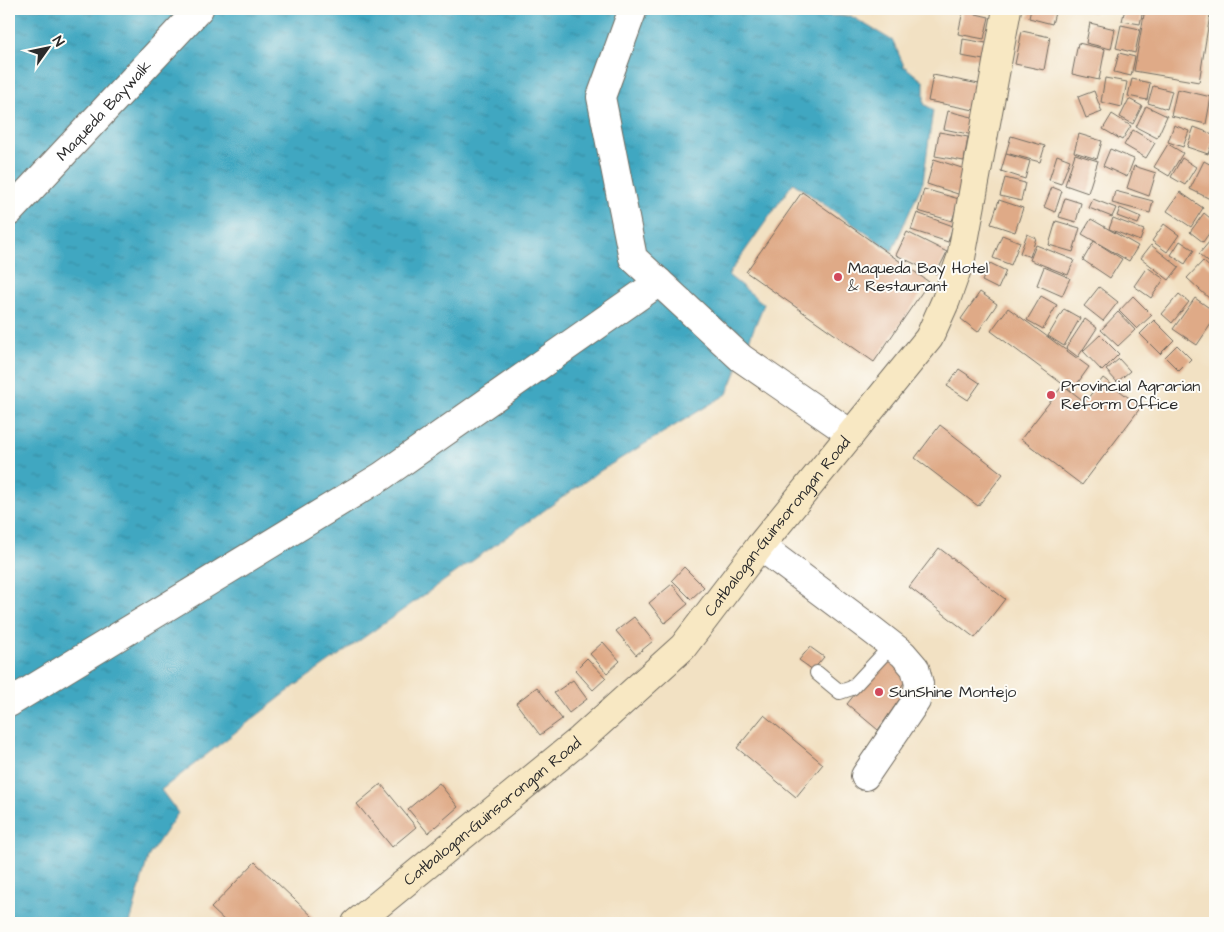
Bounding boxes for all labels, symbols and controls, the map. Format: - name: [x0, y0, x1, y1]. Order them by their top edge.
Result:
- north arrow: [22, 22, 72, 72]
- text: N: [47, 32, 69, 51]
- street label: Maqueda Baywalk: [51, 55, 157, 166]
- place label: Maqueda Bay Hotel & Restaurant: [848, 257, 988, 297]
- marker: Maqueda Bay Hotel & Restaurant: [832, 271, 844, 283]
- place label: Provincial Agrarian Reform Office: [1061, 375, 1200, 415]
- marker: Provincial Agrarian Reform Office: [1045, 389, 1057, 401]
- street label: Catbalogan-Guinsorongan Road: [699, 432, 856, 621]
- place label: SunShine Montejo: [889, 681, 1016, 703]
- marker: SunShine Montejo: [873, 686, 885, 698]
- street label: Catbalogan-Guinsorongan Road: [399, 732, 586, 891]

